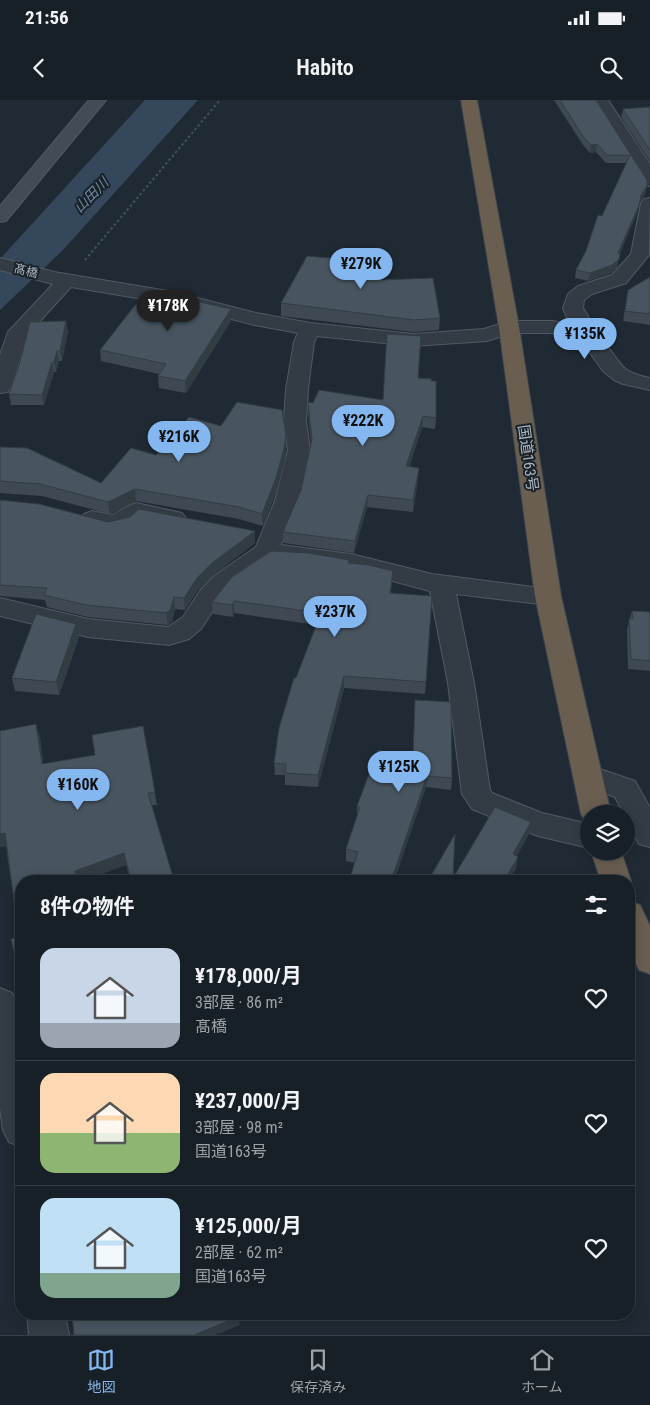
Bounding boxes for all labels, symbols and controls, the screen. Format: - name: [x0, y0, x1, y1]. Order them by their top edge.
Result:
- text: 21:56: [25, 6, 69, 29]
- icon: back: [25, 54, 53, 82]
- icon: search: [597, 54, 625, 82]
- text: Habito: [296, 55, 354, 80]
- water label: 山田川: [70, 173, 113, 216]
- pin: ¥279K: [326, 248, 396, 290]
- text: ¥279K: [341, 254, 381, 273]
- street label: 髙橋: [13, 261, 39, 281]
- pin: ¥178K: [133, 290, 203, 332]
- text: ¥178K: [148, 296, 188, 315]
- pin: ¥135K: [550, 318, 620, 360]
- text: ¥135K: [565, 324, 605, 343]
- pin: ¥222K: [328, 404, 398, 447]
- text: ¥222K: [343, 411, 383, 430]
- pin: ¥216K: [144, 420, 214, 463]
- street label: 国道163号: [514, 423, 542, 493]
- text: ¥216K: [159, 427, 199, 446]
- pin: ¥237K: [300, 596, 370, 638]
- text: ¥237K: [315, 602, 355, 621]
- pin: ¥125K: [364, 750, 434, 793]
- text: ¥125K: [379, 757, 419, 776]
- pin: ¥160K: [43, 768, 113, 811]
- text: ¥160K: [58, 775, 98, 794]
- map controls: [580, 805, 635, 860]
- button: layers: [580, 805, 635, 860]
- icon: filters: [582, 891, 610, 919]
- text: 8件の物件: [40, 895, 135, 919]
- text: ¥178,000/月: [195, 964, 302, 988]
- icon: home: [80, 968, 140, 1028]
- icon: heart: [582, 984, 610, 1012]
- text: 3部屋 · 86 m²: [195, 993, 283, 1012]
- text: 髙橋: [195, 1017, 227, 1036]
- text: ¥237,000/月: [195, 1089, 302, 1113]
- icon: home: [80, 1093, 140, 1153]
- icon: heart: [582, 1109, 610, 1137]
- text: 3部屋 · 98 m²: [195, 1118, 283, 1137]
- text: 国道163号: [195, 1142, 267, 1161]
- text: ¥125,000/月: [195, 1214, 302, 1238]
- icon: home: [80, 1218, 140, 1278]
- icon: heart: [582, 1234, 610, 1262]
- text: 2部屋 · 62 m²: [195, 1243, 283, 1262]
- text: 国道163号: [195, 1267, 267, 1286]
- tab: 地図: [87, 1346, 115, 1396]
- tab: 保存済み: [290, 1346, 346, 1396]
- tab: ホーム: [521, 1346, 563, 1396]

